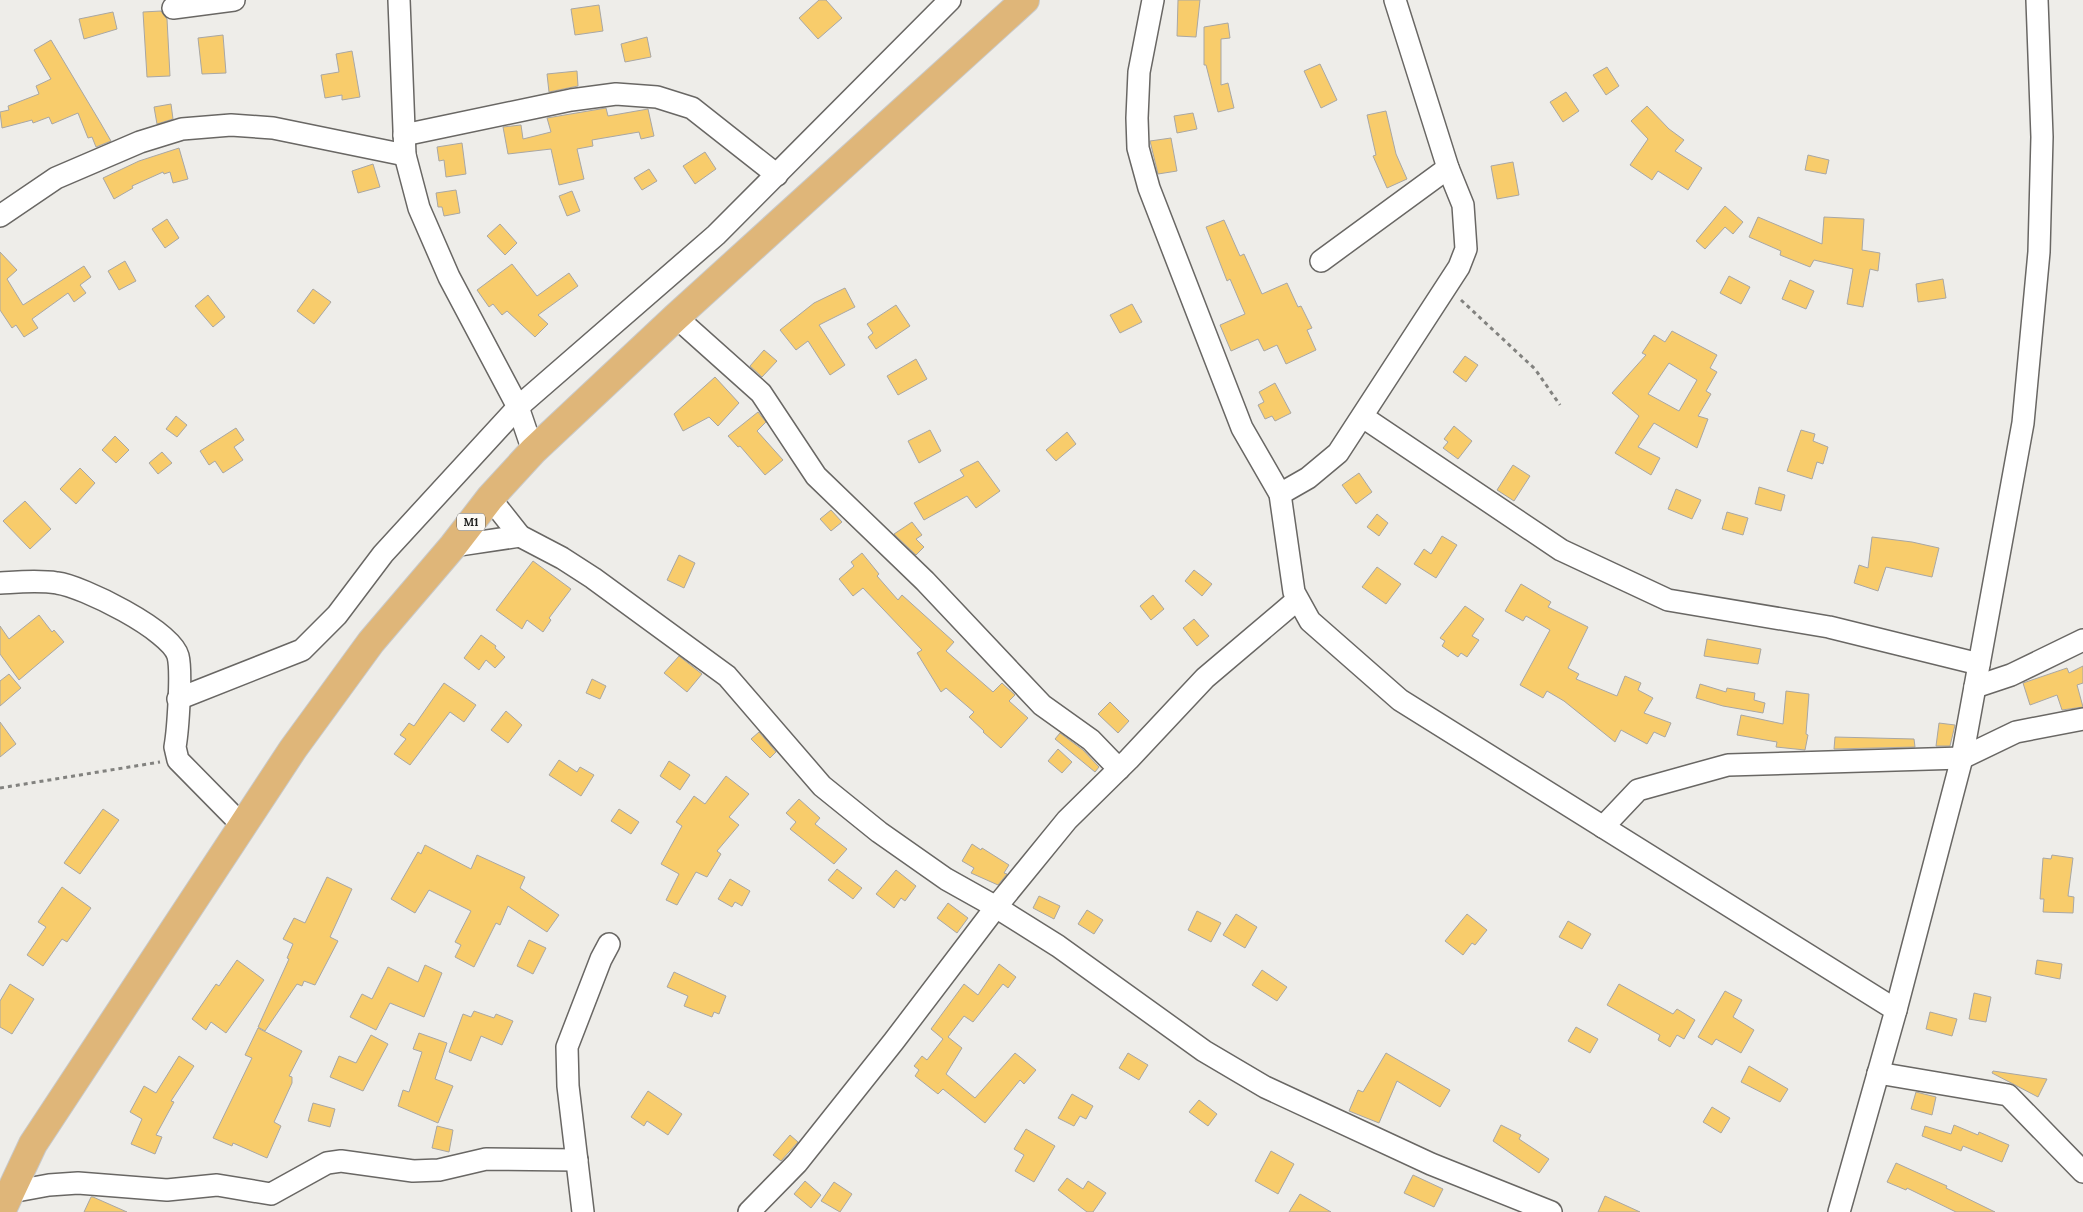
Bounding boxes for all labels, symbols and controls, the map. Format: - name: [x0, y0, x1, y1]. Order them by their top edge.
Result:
- road number: M1: [457, 514, 485, 530]

